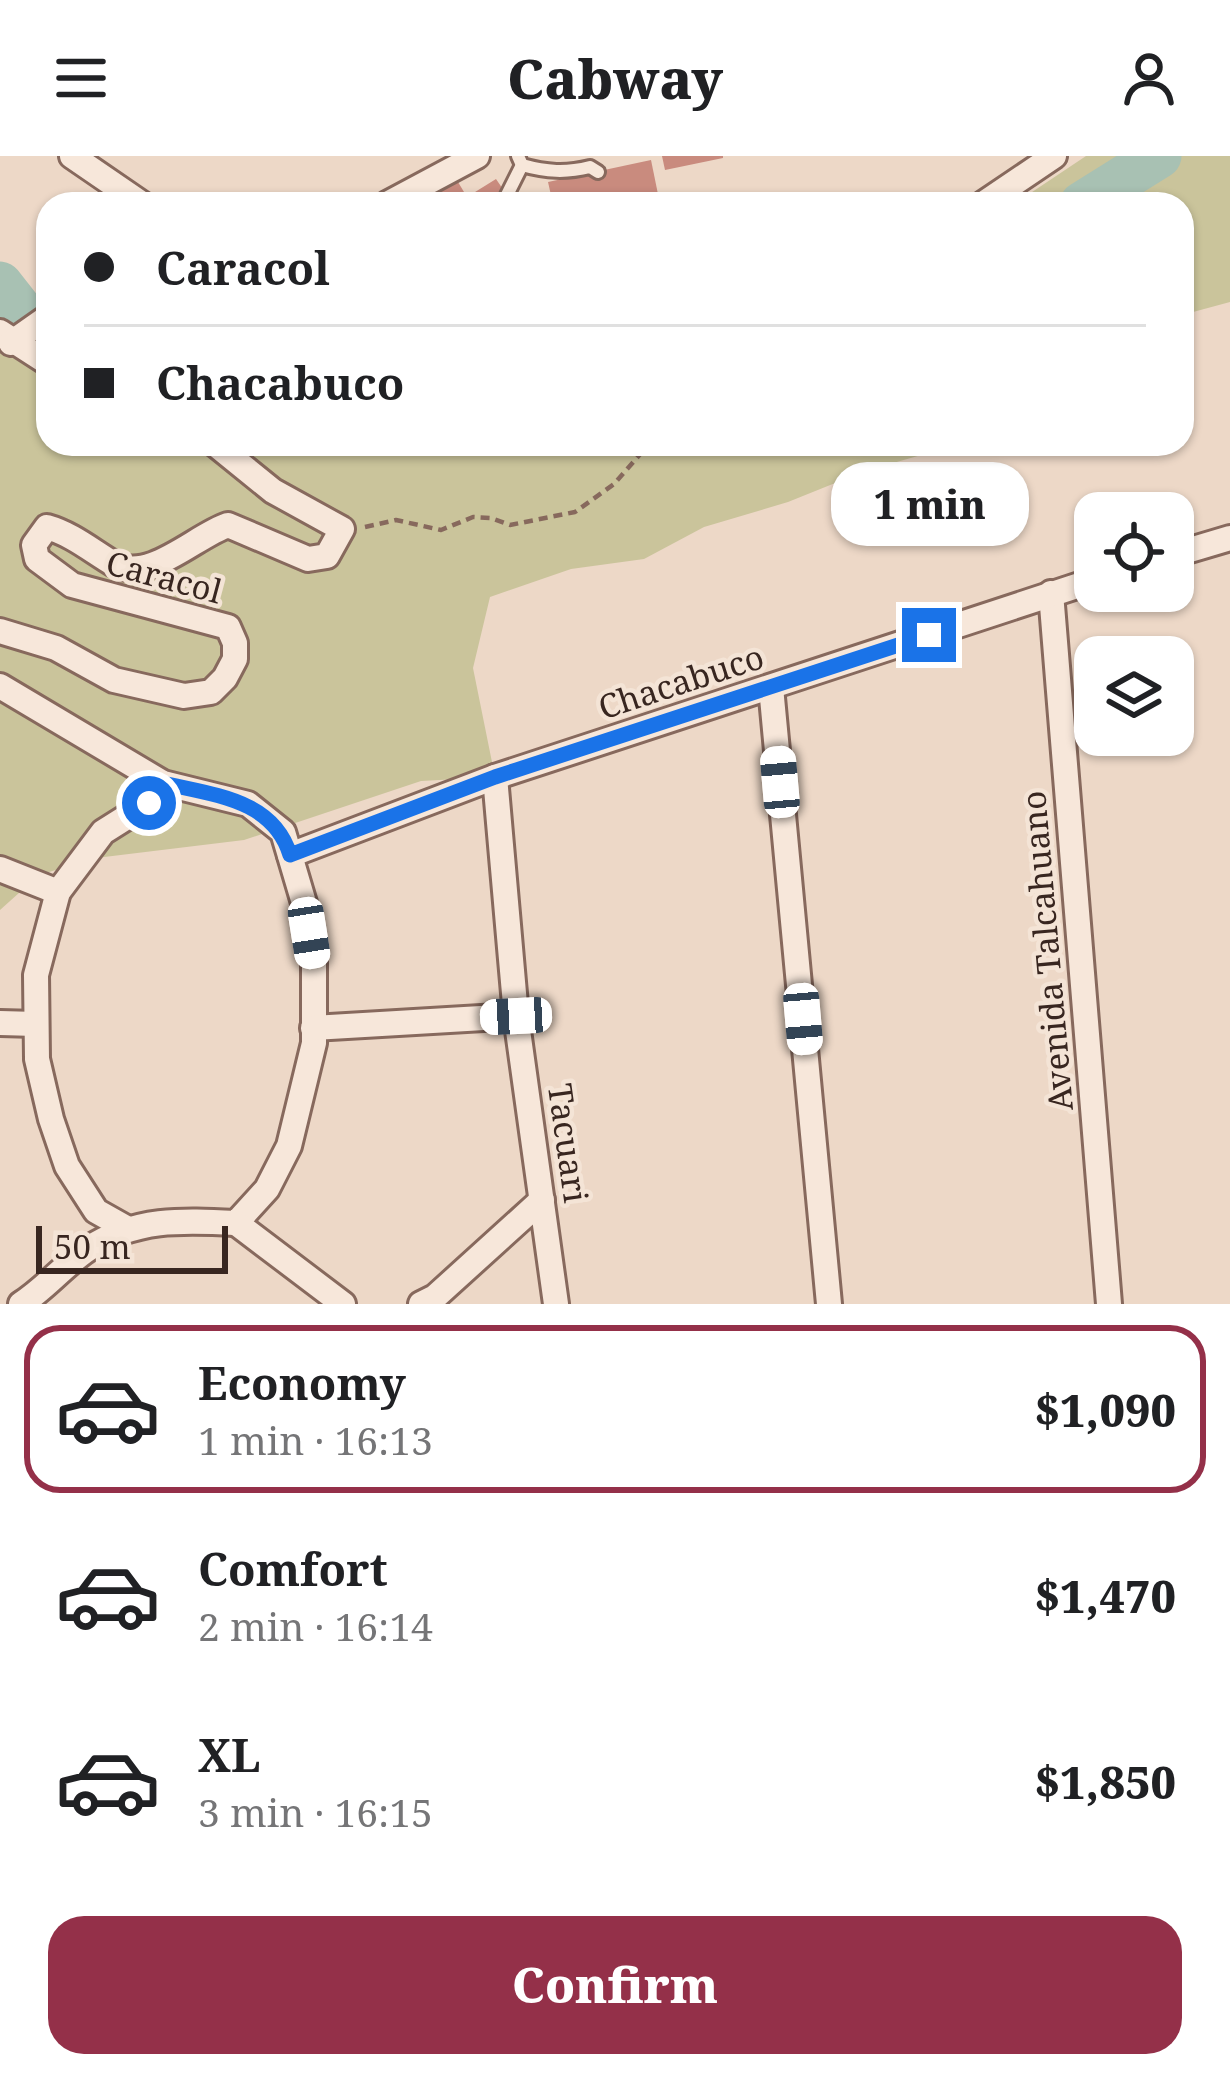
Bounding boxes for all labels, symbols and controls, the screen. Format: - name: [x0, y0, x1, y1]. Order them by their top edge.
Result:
- text: Cabway: [507, 41, 723, 115]
- icon: menu: [48, 45, 114, 111]
- icon: person: [1116, 45, 1182, 111]
- text: Caracol: [156, 237, 330, 298]
- text: Chacabuco: [156, 352, 404, 413]
- callout: 1 min: [830, 461, 1028, 545]
- text: 1 min: [874, 477, 986, 530]
- map controls: [1074, 492, 1194, 756]
- button: locate: [1074, 492, 1194, 612]
- street label: Caracol: [101, 540, 227, 613]
- route end: [902, 608, 956, 662]
- street label: Chacabuco: [593, 634, 769, 729]
- button: layers: [1074, 636, 1194, 756]
- car: [759, 745, 801, 819]
- route start: [122, 776, 176, 830]
- street label: Avenida Talcahuano: [1010, 789, 1083, 1113]
- car: [286, 895, 332, 971]
- car: [782, 982, 824, 1056]
- car: [479, 996, 553, 1036]
- street label: Tacuari: [538, 1081, 599, 1206]
- scale bar: [36, 1220, 228, 1273]
- text: 50 m: [54, 1224, 131, 1269]
- text: Economy: [198, 1352, 406, 1413]
- icon: car: [54, 1355, 162, 1463]
- text: $1,090: [1034, 1379, 1176, 1440]
- text: 1 min · 16:13: [198, 1413, 433, 1466]
- text: Comfort: [198, 1538, 388, 1599]
- icon: car: [54, 1541, 162, 1649]
- text: $1,470: [1034, 1565, 1176, 1626]
- text: 2 min · 16:14: [198, 1599, 433, 1652]
- text: XL: [198, 1724, 260, 1785]
- icon: car: [54, 1727, 162, 1835]
- text: $1,850: [1034, 1751, 1176, 1812]
- text: 3 min · 16:15: [198, 1785, 433, 1838]
- button: Confirm: [48, 1916, 1182, 2054]

